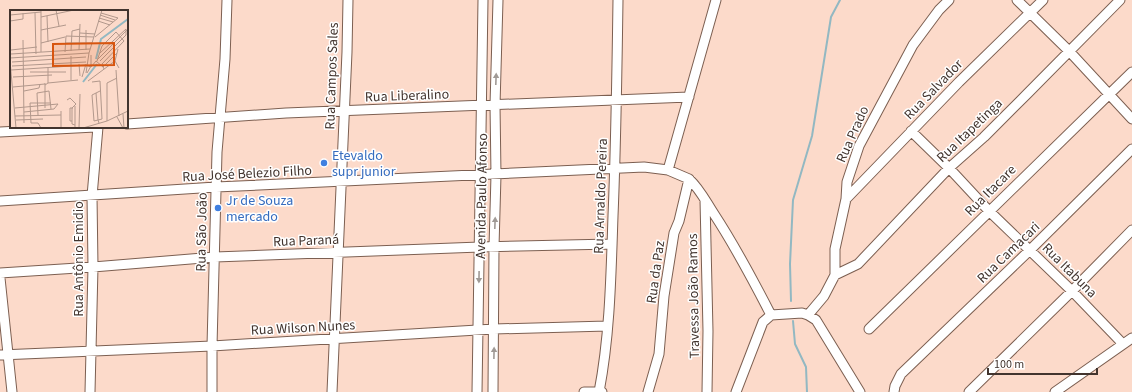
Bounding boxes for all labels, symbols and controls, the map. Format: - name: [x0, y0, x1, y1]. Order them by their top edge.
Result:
- inset map: [10, 10, 128, 128]
- street label: Rua Campos Sales: [320, 22, 344, 130]
- street label: Rua Salvador: [900, 55, 968, 124]
- one-way arrow: [493, 72, 499, 85]
- street label: Rua Liberalino: [365, 85, 449, 107]
- street label: Rua Itapetinga: [932, 94, 1007, 167]
- street label: Rua Prado: [832, 103, 874, 166]
- street label: Avenida Paulo Afonso: [471, 133, 493, 259]
- street label: Rua Arnaldo Pereira: [589, 138, 613, 254]
- place label: Etevaldo supr junior: [332, 146, 396, 182]
- marker: Etevaldo supr junior: [319, 158, 329, 168]
- street label: Rua Itacare: [960, 160, 1021, 221]
- street label: Rua José Belezio Filho: [182, 161, 312, 187]
- place label: Jr de Souza mercado: [226, 191, 293, 227]
- street label: Rua São João: [191, 192, 213, 272]
- street label: Rua Antônio Emidio: [69, 201, 89, 317]
- marker: Jr de Souza mercado: [213, 203, 223, 213]
- one-way arrow: [491, 217, 498, 229]
- street label: Rua Camacari: [973, 217, 1045, 288]
- street label: Rua Paraná: [273, 230, 339, 252]
- street label: Travessa João Ramos: [683, 233, 705, 359]
- street label: Rua da Paz: [642, 239, 670, 305]
- street label: Rua Itabuna: [1037, 239, 1101, 303]
- one-way arrow: [476, 271, 482, 284]
- street label: Rua Wilson Nunes: [250, 315, 356, 341]
- one-way arrow: [491, 346, 497, 359]
- scale bar: [988, 350, 1097, 376]
- text: 100 m: [994, 356, 1024, 373]

